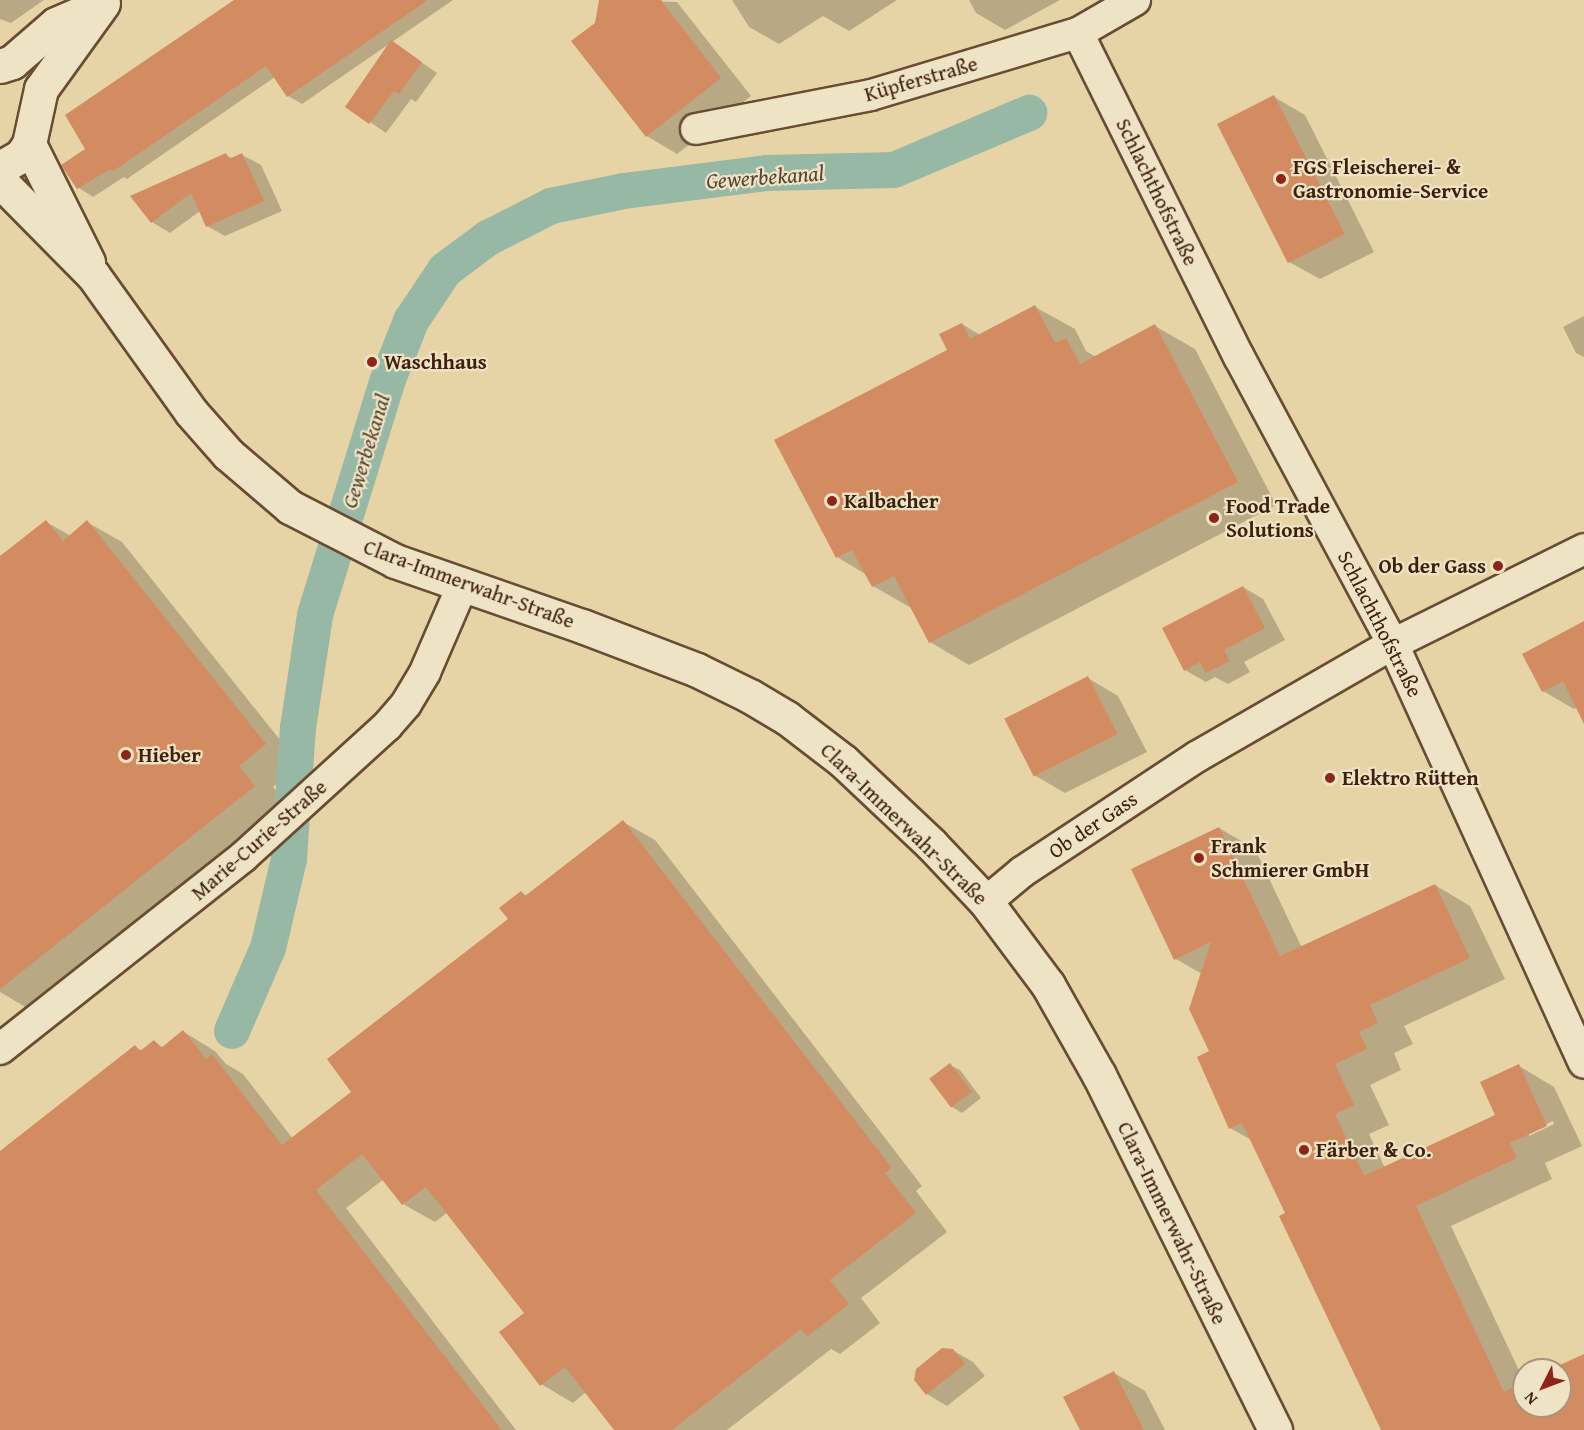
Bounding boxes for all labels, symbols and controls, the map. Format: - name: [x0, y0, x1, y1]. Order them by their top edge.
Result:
- street label: Küpferstraße: [861, 51, 981, 107]
- street label: Schlachthofstraße: [1110, 114, 1204, 270]
- place label: FGS Fleischerei- & Gastronomie-Service: [1293, 154, 1488, 204]
- water label: Gewerbekanal: [705, 160, 825, 194]
- marker: FGS Fleischerei- & Gastronomie-Service: [1274, 172, 1288, 186]
- place label: Waschhaus: [384, 349, 487, 375]
- marker: Waschhaus: [365, 355, 379, 369]
- water label: Gewerbekanal: [336, 391, 396, 511]
- place label: Kalbacher: [844, 488, 939, 514]
- place label: Food Trade Solutions: [1226, 493, 1330, 543]
- marker: Kalbacher: [825, 494, 839, 508]
- marker: Food Trade Solutions: [1207, 511, 1221, 525]
- street label: Clara-Immerwahr-Straße: [360, 534, 578, 634]
- street label: Schlachthofstraße: [1332, 547, 1428, 701]
- place label: Ob der Gass: [1378, 553, 1486, 579]
- marker: Ob der Gass: [1491, 559, 1505, 573]
- street label: Clara-Immerwahr-Straße: [815, 738, 993, 910]
- place label: Hieber: [138, 742, 201, 768]
- marker: Hieber: [119, 748, 133, 762]
- place label: Elektro Rütten: [1342, 765, 1479, 791]
- marker: Elektro Rütten: [1323, 771, 1337, 785]
- street label: Marie-Curie-Straße: [186, 774, 332, 906]
- street label: Ob der Gass: [1044, 786, 1142, 864]
- place label: Frank Schmierer GmbH: [1211, 833, 1369, 883]
- marker: Frank Schmierer GmbH: [1192, 851, 1206, 865]
- street label: Clara-Immerwahr-Straße: [1112, 1117, 1232, 1329]
- place label: Färber & Co.: [1316, 1137, 1432, 1163]
- marker: Färber & Co.: [1297, 1143, 1311, 1157]
- north arrow: [1512, 1358, 1572, 1418]
- text: N: [1518, 1387, 1543, 1411]

